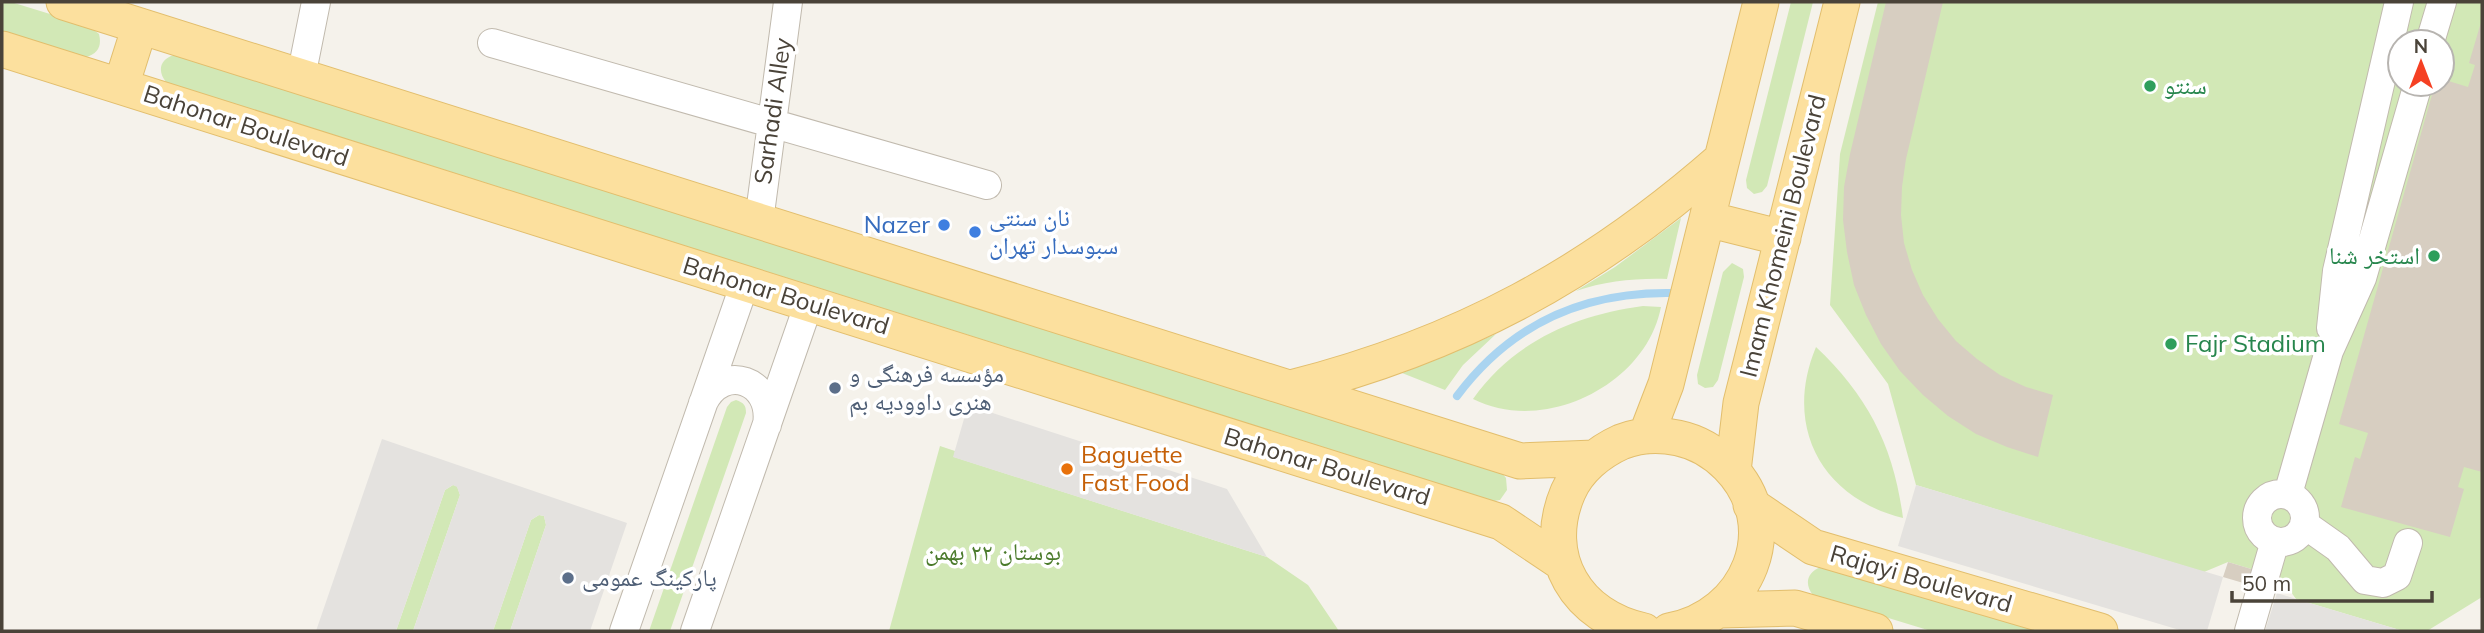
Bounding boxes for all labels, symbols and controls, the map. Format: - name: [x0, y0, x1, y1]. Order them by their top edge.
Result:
- north arrow: [2386, 28, 2456, 98]
- text: N: [2414, 34, 2428, 58]
- street label: Sarhadi Alley: [747, 35, 797, 186]
- place label: سنتو: [2164, 70, 2207, 100]
- street label: Bahonar Boulevard: [140, 78, 353, 172]
- marker: سنتو: [2142, 78, 2158, 94]
- street label: Imam Khomeini Boulevard: [1732, 91, 1832, 380]
- place label: نان سنتی سبوسدار تهران: [989, 202, 1118, 260]
- place label: Nazer: [864, 209, 930, 239]
- marker: Nazer: [936, 217, 952, 233]
- marker: نان سنتی سبوسدار تهران: [967, 224, 983, 240]
- place label: استخر شنا: [2329, 240, 2420, 270]
- marker: استخر شنا: [2426, 248, 2442, 264]
- street label: Bahonar Boulevard: [679, 249, 893, 341]
- place label: Fajr Stadium: [2185, 328, 2326, 358]
- marker: Fajr Stadium: [2163, 336, 2179, 352]
- place label: مؤسسه فرهنگی و هنری داوودیه بم: [849, 358, 1004, 418]
- marker: مؤسسه فرهنگی و هنری داوودیه بم: [827, 380, 843, 396]
- street label: Bahonar Boulevard: [1220, 420, 1434, 512]
- place label: Baguette Fast Food: [1081, 439, 1190, 497]
- marker: Baguette Fast Food: [1059, 461, 1075, 477]
- park label: بوستان ۲۲ بهمن: [925, 536, 1061, 566]
- street label: Rajayi Boulevard: [1827, 538, 2016, 618]
- scale bar: [2232, 560, 2432, 604]
- place label: پارکینگ عمومی: [582, 562, 717, 592]
- marker: پارکینگ عمومی: [560, 570, 576, 586]
- text: 50 m: [2242, 570, 2291, 596]

